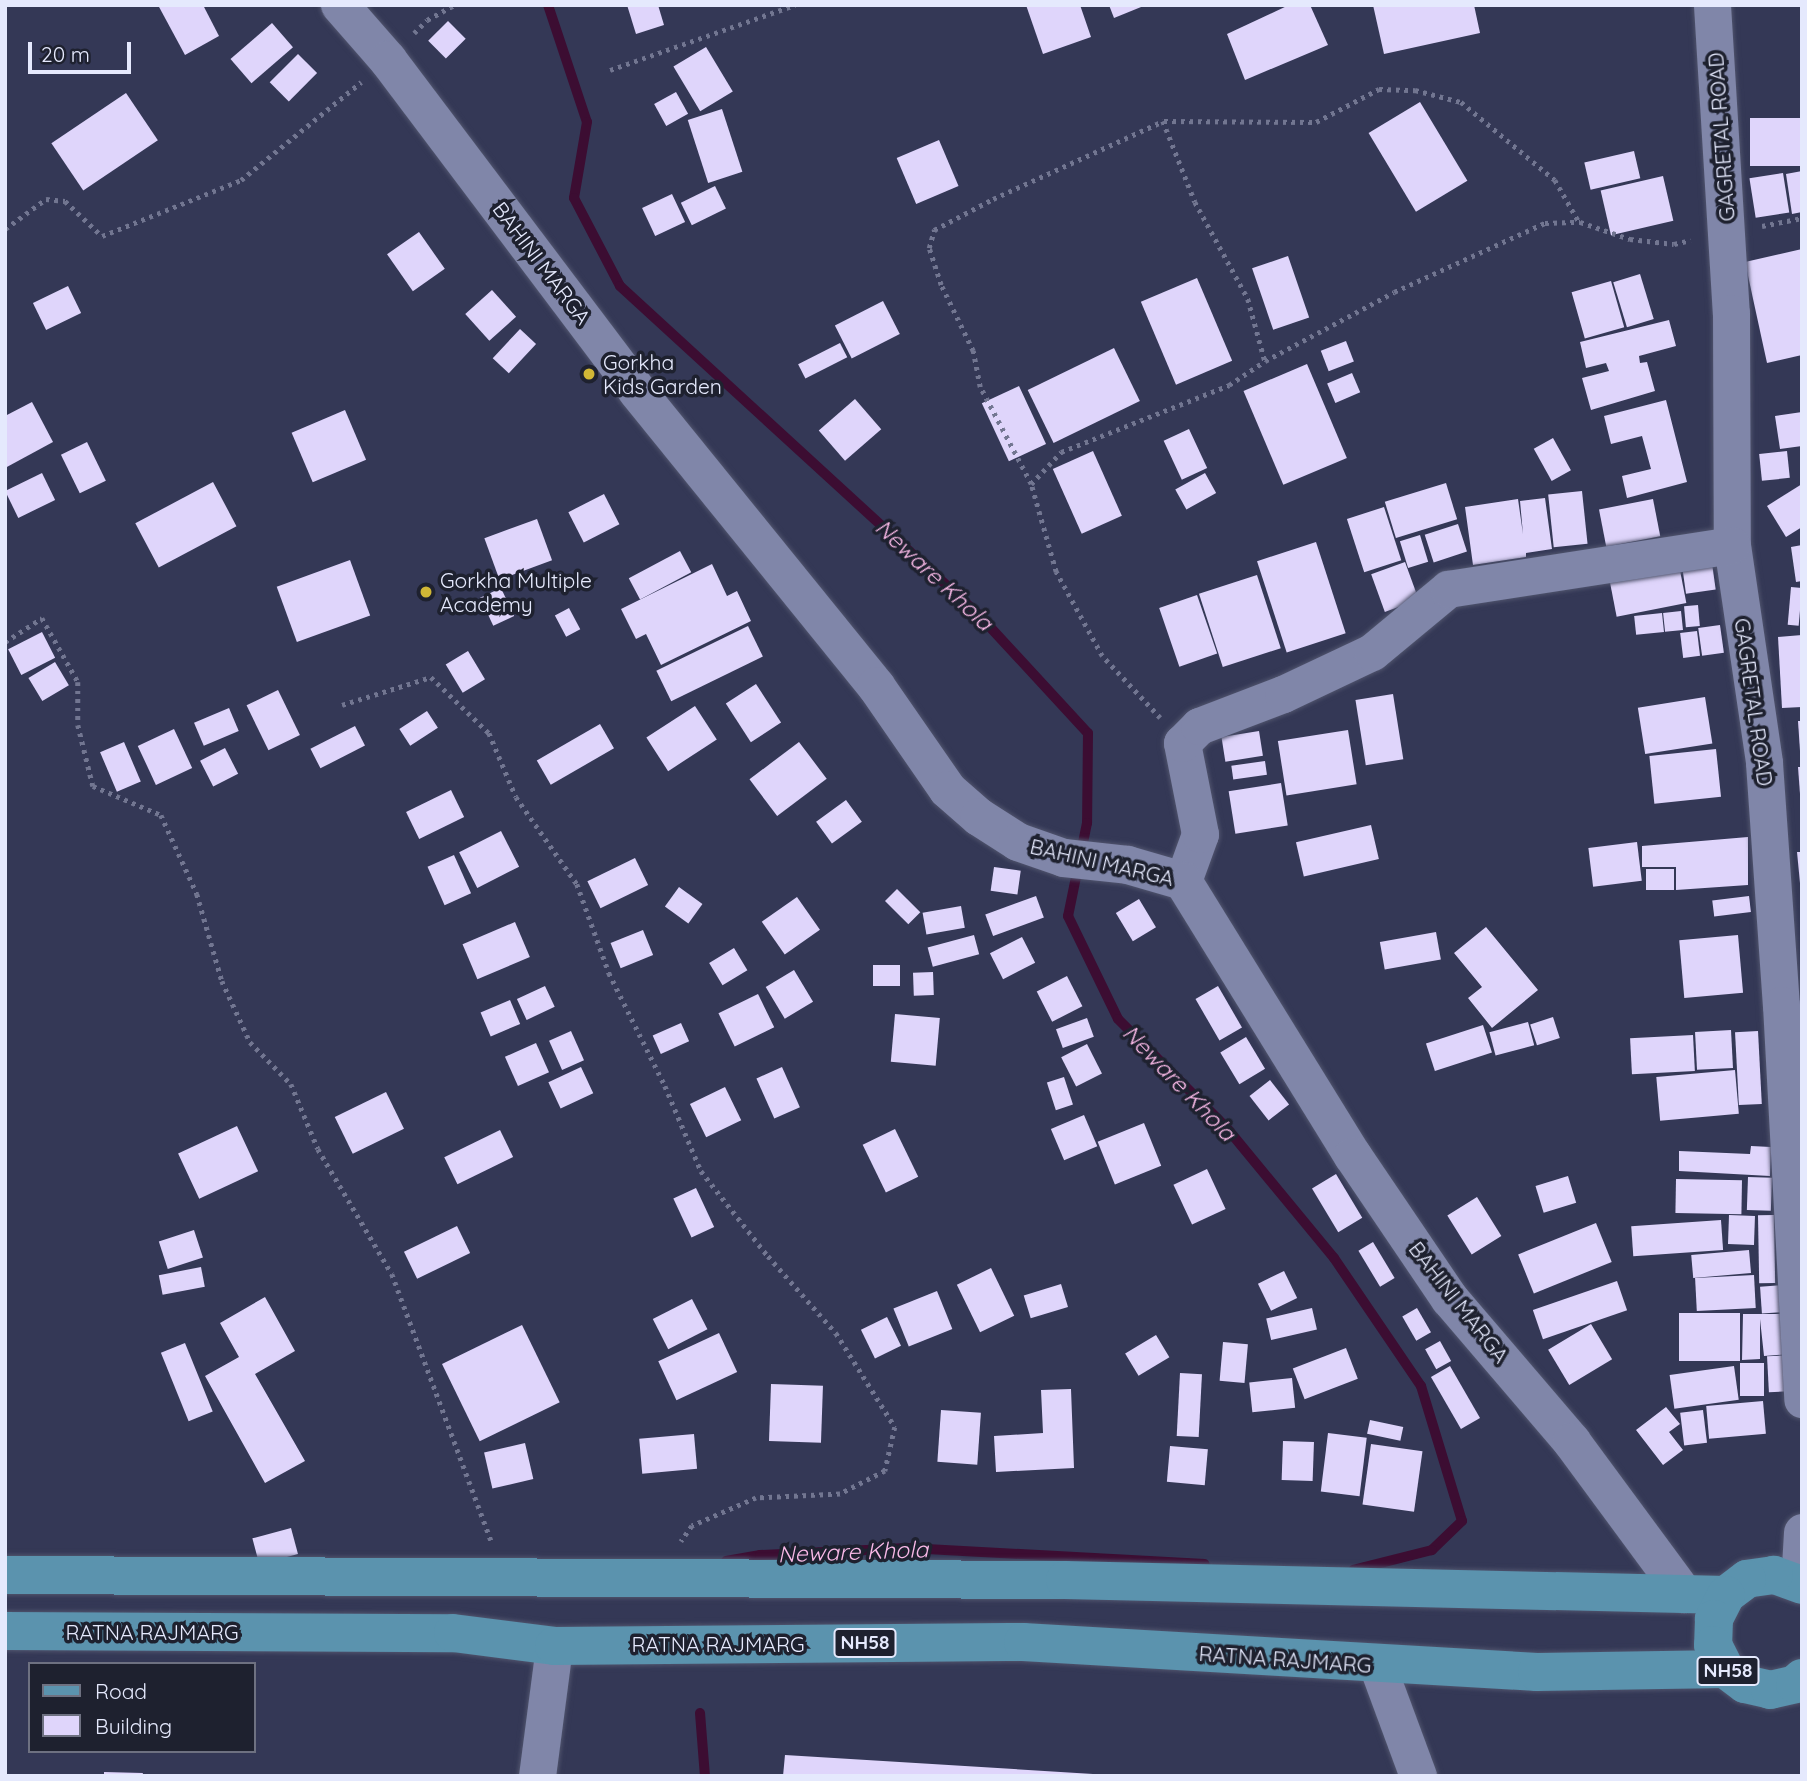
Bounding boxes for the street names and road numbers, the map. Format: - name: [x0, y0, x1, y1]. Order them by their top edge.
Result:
- street label: GAGRETAL ROAD: [1703, 52, 1739, 222]
- street label: BAHINI MARGA: [488, 197, 596, 329]
- street label: GAGRETAL ROAD: [1730, 616, 1778, 788]
- street label: BAHINI MARGA: [1028, 833, 1176, 891]
- street label: BAHINI MARGA: [1404, 1236, 1514, 1368]
- street label: RATNA RAJMARG: [66, 1619, 238, 1645]
- road number: NH58: [834, 1628, 896, 1658]
- street label: RATNA RAJMARG: [632, 1631, 804, 1657]
- street label: RATNA RAJMARG: [1198, 1640, 1372, 1678]
- road number: NH58: [1696, 1656, 1760, 1686]

